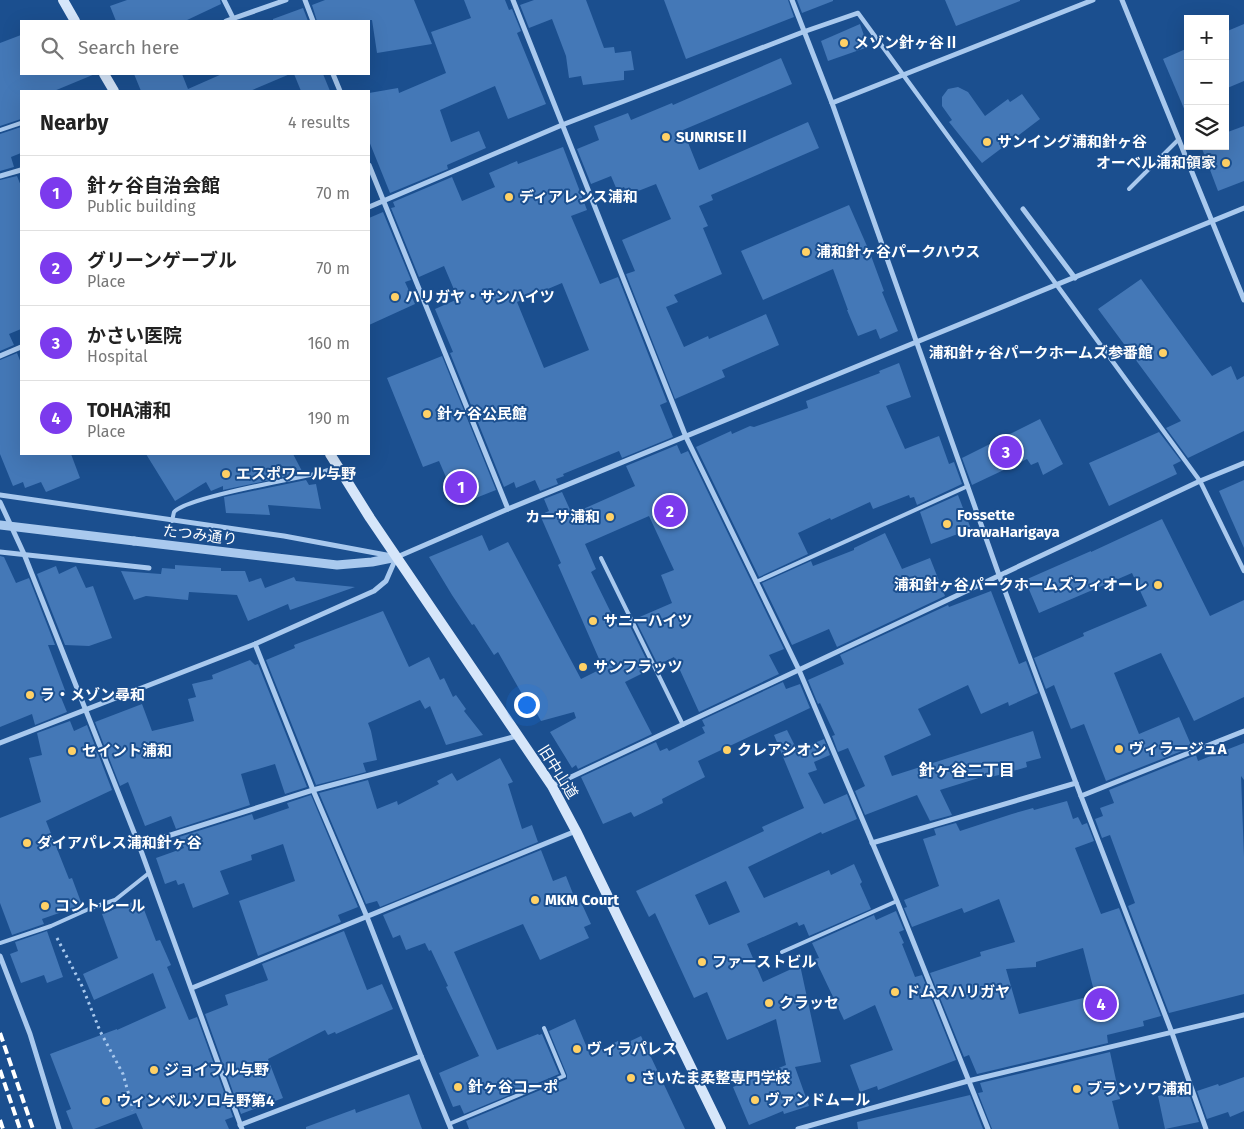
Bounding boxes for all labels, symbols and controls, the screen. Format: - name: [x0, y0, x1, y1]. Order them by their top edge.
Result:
- map controls: [1184, 15, 1229, 150]
- button: +: [1184, 15, 1229, 60]
- search box: [20, 20, 370, 75]
- icon: search: [38, 34, 66, 62]
- place label: メゾン針ヶ谷Ⅱ: [854, 34, 959, 52]
- text: Search here: [78, 36, 179, 59]
- marker: メゾン針ヶ谷Ⅱ: [838, 37, 850, 49]
- button: −: [1184, 60, 1229, 105]
- button: layers: [1184, 105, 1229, 150]
- text: Nearby: [40, 110, 108, 136]
- text: 4 results: [288, 113, 350, 132]
- place label: SUNRISEⅡ: [676, 128, 749, 146]
- marker: SUNRISEⅡ: [660, 131, 672, 143]
- place label: サンイング浦和針ヶ谷: [997, 133, 1147, 151]
- marker: サンイング浦和針ヶ谷: [981, 136, 993, 148]
- place label: オーベル浦和領家: [1096, 154, 1216, 172]
- marker: オーベル浦和領家: [1220, 157, 1232, 169]
- text: 針ヶ谷自治会館: [87, 174, 220, 197]
- text: 1: [52, 184, 60, 203]
- text: 70 m: [316, 184, 350, 203]
- place label: ディアレンス浦和: [519, 188, 638, 206]
- marker: ディアレンス浦和: [503, 191, 515, 203]
- text: Public building: [87, 197, 195, 216]
- place label: 浦和針ヶ谷パークハウス: [816, 243, 980, 261]
- marker: 浦和針ヶ谷パークハウス: [800, 246, 812, 258]
- text: グリーンゲーブル: [87, 249, 237, 272]
- text: 2: [52, 259, 60, 278]
- text: 70 m: [316, 259, 350, 278]
- text: Place: [87, 272, 126, 291]
- place label: ハリガヤ・サンハイツ: [405, 288, 555, 306]
- marker: ハリガヤ・サンハイツ: [389, 291, 401, 303]
- text: かさい医院: [87, 324, 182, 347]
- text: 3: [52, 334, 60, 353]
- text: 160 m: [308, 334, 350, 353]
- place label: 浦和針ヶ谷パークホームズ参番館: [928, 344, 1153, 362]
- text: Hospital: [87, 347, 148, 366]
- marker: 浦和針ヶ谷パークホームズ参番館: [1157, 347, 1169, 359]
- text: TOHA浦和: [87, 399, 172, 422]
- place label: 針ヶ谷公民館: [437, 405, 527, 423]
- marker: 針ヶ谷公民館: [421, 408, 433, 420]
- text: 4: [51, 409, 61, 428]
- text: 190 m: [308, 409, 350, 428]
- text: Place: [87, 422, 126, 441]
- pin: 3: [990, 433, 1022, 471]
- place label: エスポワール与野: [236, 465, 356, 483]
- marker: エスポワール与野: [220, 468, 232, 480]
- pin: 1: [445, 468, 477, 506]
- pin: 2: [654, 492, 686, 530]
- place label: Fossette UrawaHarigaya: [957, 506, 1060, 541]
- place label: カーサ浦和: [525, 508, 600, 526]
- marker: カーサ浦和: [604, 511, 616, 523]
- marker: Fossette UrawaHarigaya: [941, 518, 953, 530]
- street label: たつみ通り: [162, 521, 238, 549]
- place label: 浦和針ヶ谷パークホームズフィオーレ: [894, 576, 1148, 594]
- marker: 浦和針ヶ谷パークホームズフィオーレ: [1152, 579, 1164, 591]
- place label: サニーハイツ: [603, 612, 692, 630]
- marker: サニーハイツ: [587, 615, 599, 627]
- place label: サンフラッツ: [593, 658, 683, 676]
- marker: サンフラッツ: [577, 661, 589, 673]
- place label: ラ・メゾン尋和: [40, 686, 145, 704]
- marker: ラ・メゾン尋和: [24, 689, 36, 701]
- your location: [514, 692, 540, 718]
- place label: ヴィラージュA: [1129, 740, 1228, 758]
- place label: クレアシオン: [737, 741, 826, 759]
- place label: セイント浦和: [82, 742, 172, 760]
- street label: 旧中山道: [534, 742, 582, 802]
- marker: ヴィラージュA: [1113, 743, 1125, 755]
- marker: クレアシオン: [721, 744, 733, 756]
- marker: セイント浦和: [66, 745, 78, 757]
- district label: 針ヶ谷二丁目: [919, 761, 1015, 780]
- place label: ダイアパレス浦和針ヶ谷: [37, 834, 202, 852]
- marker: ダイアパレス浦和針ヶ谷: [21, 837, 33, 849]
- place label: MKM Court: [545, 891, 619, 909]
- marker: MKM Court: [529, 894, 541, 906]
- place label: コントレール: [55, 897, 145, 915]
- marker: コントレール: [39, 900, 51, 912]
- place label: ファーストビル: [712, 953, 816, 971]
- marker: ファーストビル: [696, 956, 708, 968]
- place label: ドムスハリガヤ: [905, 983, 1010, 1001]
- pin: 4: [1085, 985, 1117, 1023]
- marker: ドムスハリガヤ: [889, 986, 901, 998]
- place label: クラッセ: [779, 994, 839, 1012]
- marker: クラッセ: [763, 997, 775, 1009]
- place label: ヴィラパレス: [587, 1040, 677, 1058]
- marker: ヴィラパレス: [571, 1043, 583, 1055]
- place label: ジョイフル与野: [164, 1061, 269, 1079]
- marker: ジョイフル与野: [148, 1064, 160, 1076]
- place label: さいたま柔整専門学校: [641, 1069, 791, 1087]
- marker: さいたま柔整専門学校: [625, 1072, 637, 1084]
- place label: 針ヶ谷コーポ: [468, 1078, 558, 1096]
- place label: ブランソワ浦和: [1087, 1080, 1192, 1098]
- marker: 針ヶ谷コーポ: [452, 1081, 464, 1093]
- marker: ブランソワ浦和: [1071, 1083, 1083, 1095]
- place label: ヴァンドムール: [765, 1091, 870, 1109]
- place label: ウィンベルソロ与野第4: [116, 1092, 275, 1110]
- marker: ヴァンドムール: [749, 1094, 761, 1106]
- marker: ウィンベルソロ与野第4: [100, 1095, 112, 1107]

